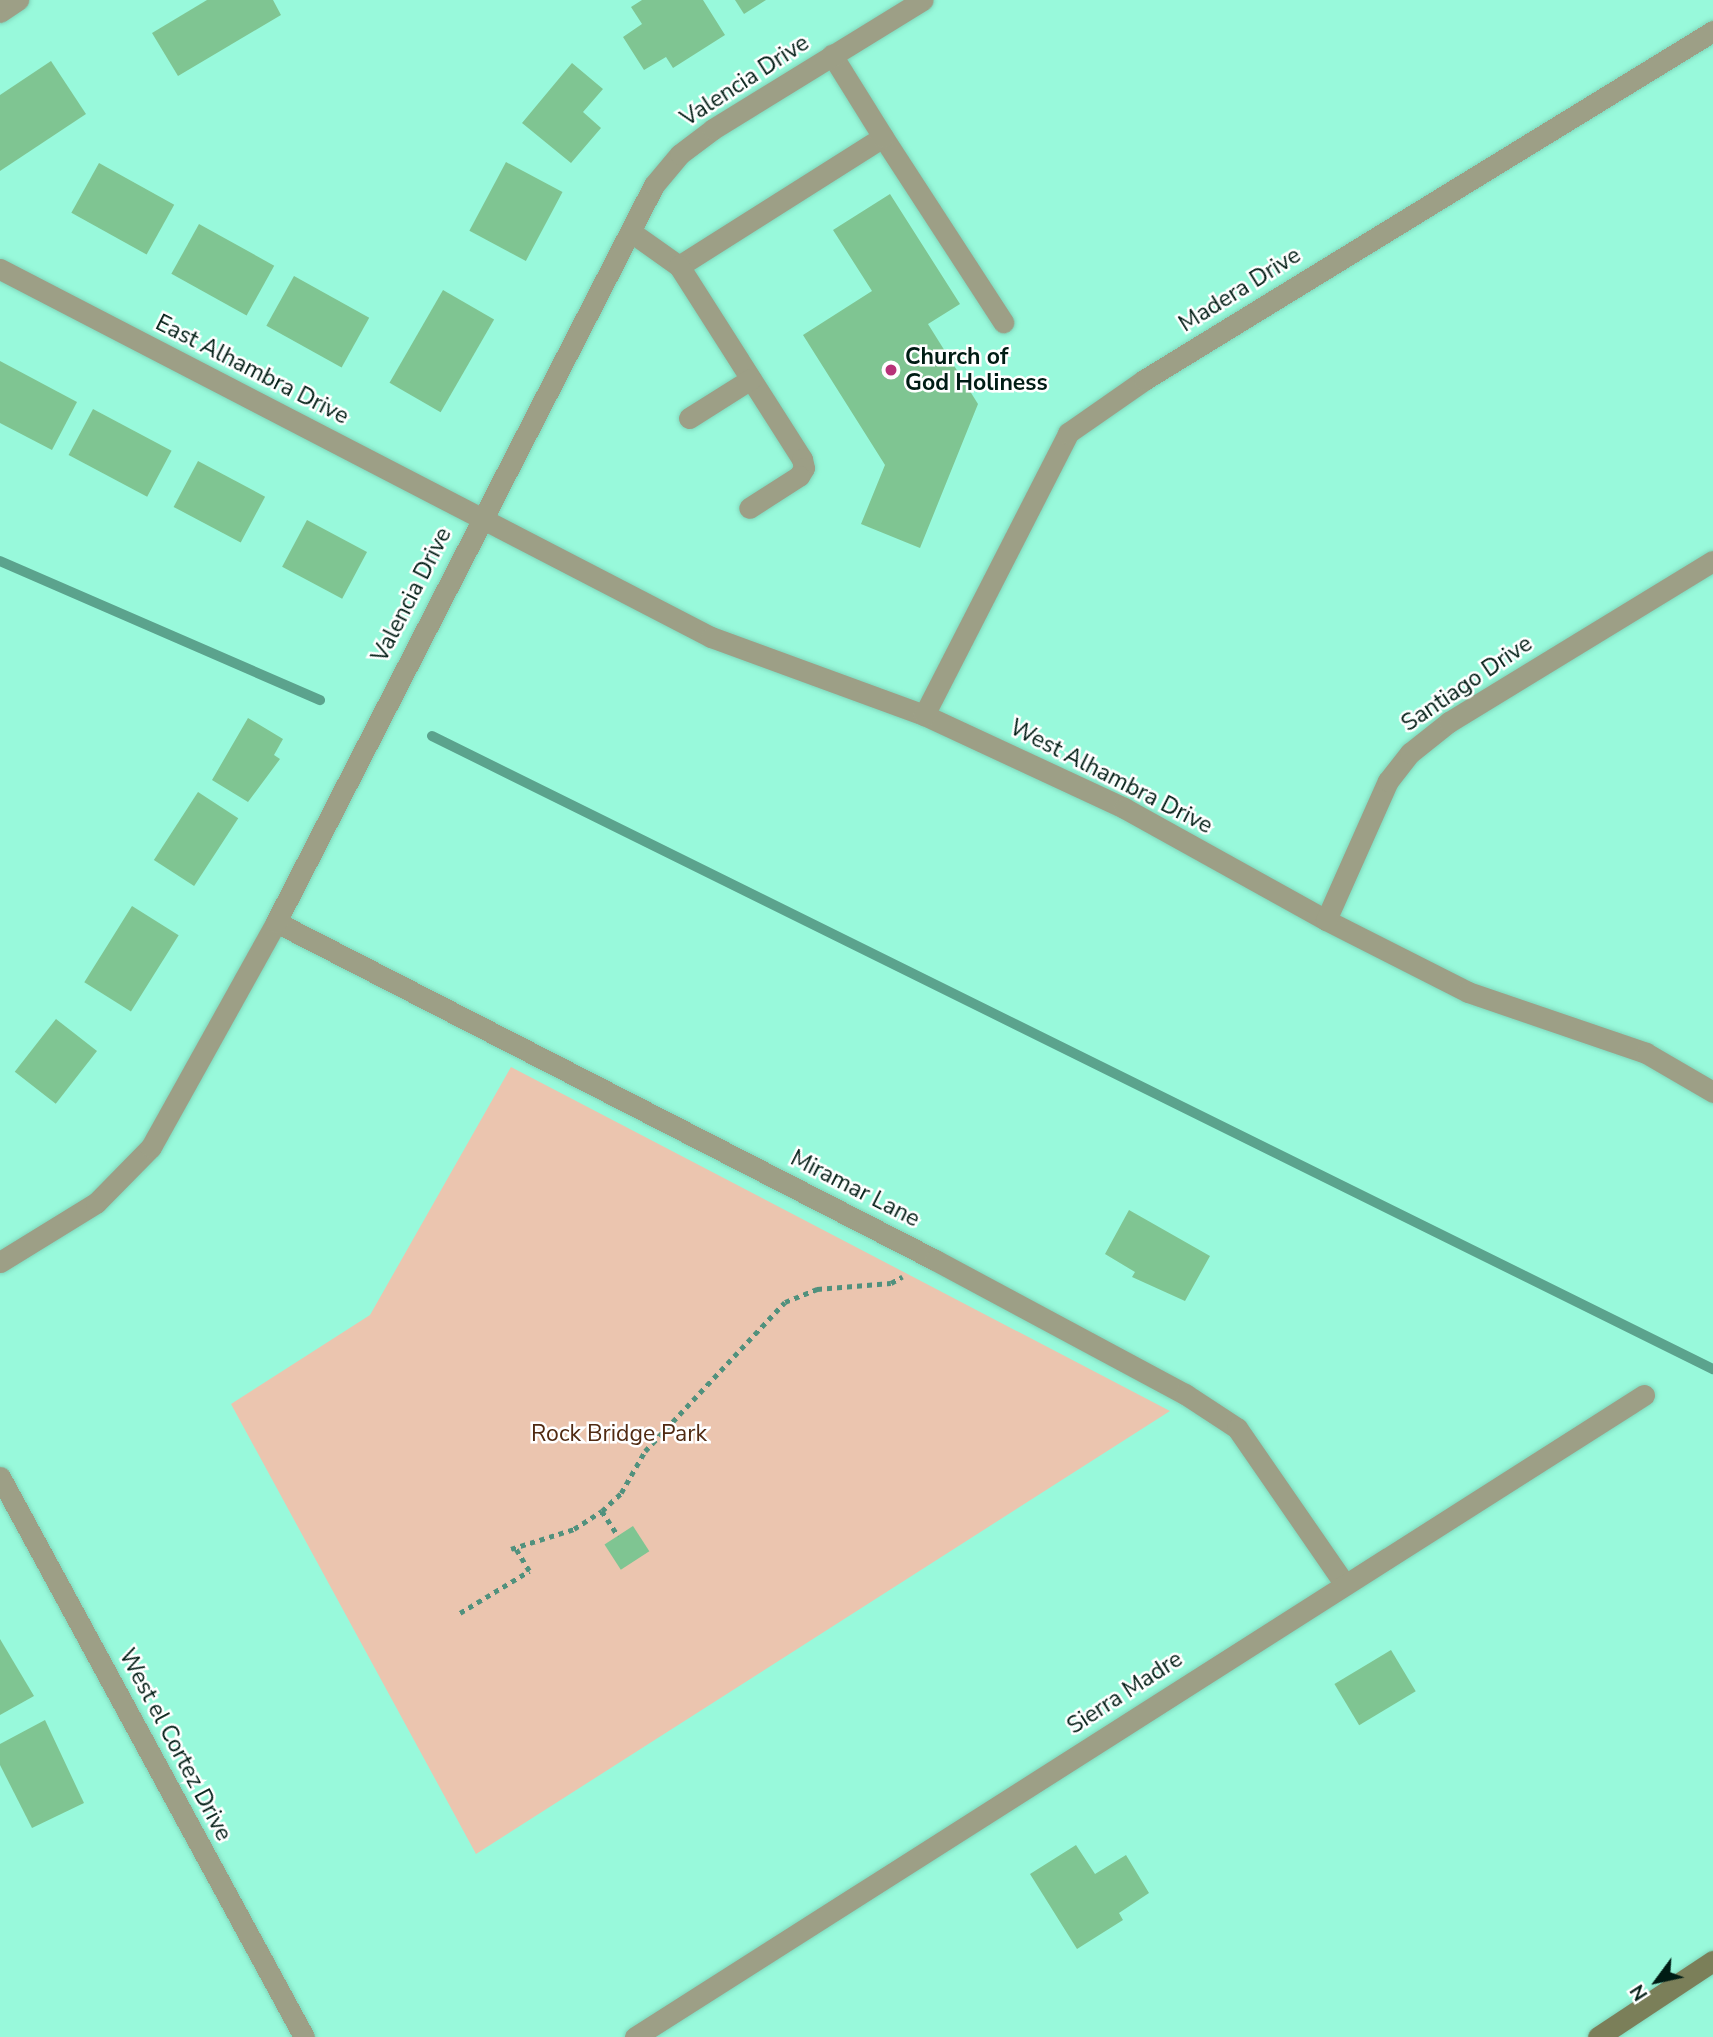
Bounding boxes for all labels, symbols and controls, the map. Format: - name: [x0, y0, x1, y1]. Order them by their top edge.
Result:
- street label: Valencia Drive: [676, 29, 814, 133]
- street label: Madera Drive: [1174, 242, 1306, 338]
- street label: East Alhambra Drive: [151, 309, 353, 431]
- place label: Church of God Holiness: [905, 343, 1048, 397]
- marker: Church of God Holiness: [883, 362, 899, 378]
- street label: Valencia Drive: [366, 523, 458, 667]
- street label: Santiago Drive: [1396, 630, 1538, 738]
- street label: West Alhambra Drive: [1005, 714, 1217, 840]
- street label: Miramar Lane: [786, 1145, 924, 1233]
- park label: Rock Bridge Park: [531, 1420, 707, 1448]
- street label: West el Cortez Drive: [113, 1644, 237, 1846]
- street label: Sierra Madre: [1062, 1646, 1188, 1740]
- north arrow: [1622, 1946, 1692, 2016]
- text: N: [1625, 1979, 1654, 2005]

